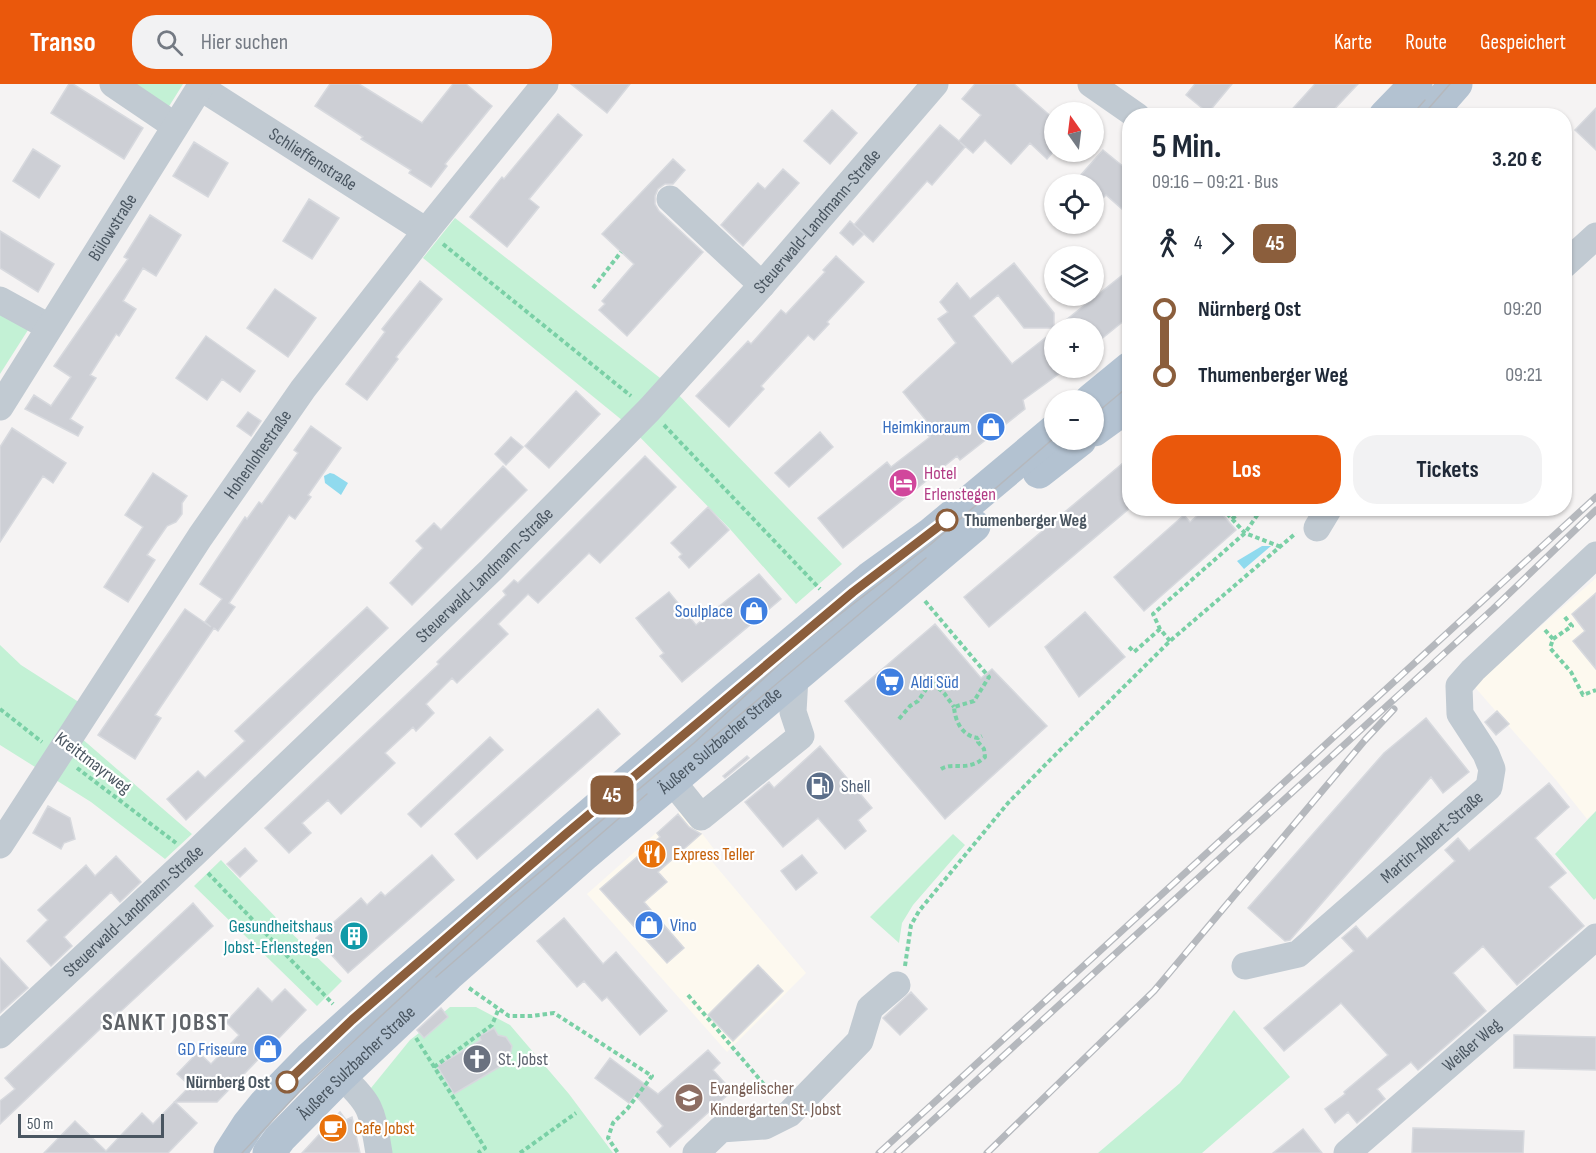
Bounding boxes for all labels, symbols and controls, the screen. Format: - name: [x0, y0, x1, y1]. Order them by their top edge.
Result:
- search box: [132, 15, 552, 69]
- text: Transo: [30, 26, 96, 59]
- icon: search: [153, 26, 186, 59]
- text: Hier suchen: [201, 29, 288, 56]
- text: Karte: [1334, 30, 1372, 55]
- text: Route: [1405, 30, 1447, 55]
- text: Gespeichert: [1480, 30, 1566, 55]
- north arrow: [1044, 102, 1104, 162]
- map controls: [1044, 102, 1104, 450]
- street label: Schlieffenstraße: [265, 123, 361, 195]
- text: 5 Min.: [1152, 127, 1221, 167]
- street label: Steuerwald-Landmann-Straße: [749, 144, 885, 298]
- text: 3.20 €: [1492, 146, 1542, 173]
- text: 09:16 – 09:21 · Bus: [1152, 170, 1278, 194]
- button: locate: [1044, 174, 1104, 234]
- street label: Bülowstraße: [84, 190, 141, 265]
- icon: walk: [1152, 227, 1185, 260]
- icon: forward: [1211, 227, 1244, 260]
- text: 4: [1194, 231, 1202, 255]
- text: 45: [1265, 231, 1284, 256]
- button: layers: [1044, 246, 1104, 306]
- text: Nürnberg Ost: [1198, 296, 1301, 323]
- text: 09:20: [1503, 297, 1542, 321]
- button: +: [1044, 318, 1104, 378]
- text: Thumenberger Weg: [1198, 362, 1348, 389]
- text: 09:21: [1505, 363, 1542, 387]
- button: −: [1044, 390, 1104, 450]
- street label: Hohenlohestraße: [219, 406, 296, 503]
- shop icon: Heimkinoraum: [975, 411, 1007, 443]
- place label: Heimkinoraum: [882, 417, 970, 438]
- button: Los: [1152, 435, 1341, 504]
- button: Tickets: [1353, 435, 1542, 504]
- place label: Hotel Erlenstegen: [924, 463, 996, 505]
- hotel icon: Hotel Erlenstegen: [887, 467, 919, 499]
- street label: Steuerwald-Landmann-Straße: [411, 503, 557, 647]
- marker: Thumenberger Weg: [936, 509, 958, 531]
- place label: Thumenberger Weg: [964, 510, 1087, 531]
- shop icon: Soulplace: [738, 595, 770, 627]
- place label: Soulplace: [675, 601, 733, 622]
- supermarket icon: Aldi Süd: [874, 666, 906, 698]
- place label: Aldi Süd: [910, 672, 959, 693]
- street label: Äußere Sulzbacher Straße: [653, 682, 786, 799]
- street label: Kreittmayrweg: [51, 728, 135, 798]
- fuel station icon: Shell: [804, 770, 836, 802]
- line badge: 45: [585, 776, 639, 814]
- place label: Shell: [841, 776, 870, 797]
- text: 45: [602, 783, 622, 808]
- street label: Martin-Albert-Straße: [1376, 787, 1487, 887]
- restaurant icon: Express Teller: [636, 838, 668, 870]
- street label: Steuerwald-Landmann-Straße: [59, 840, 208, 981]
- place label: Express Teller: [673, 844, 755, 865]
- shop icon: Vino: [633, 909, 665, 941]
- place label: Vino: [670, 915, 697, 936]
- place label: Gesundheitshaus Jobst-Erlenstegen: [223, 916, 333, 958]
- building icon: Gesundheitshaus Jobst-Erlenstegen: [338, 920, 370, 952]
- street label: Äußere Sulzbacher Straße: [293, 1001, 419, 1125]
- district label: SANKT JOBST: [102, 1008, 230, 1037]
- street label: Weißer Weg: [1438, 1014, 1505, 1076]
- shop icon: GD Friseure: [252, 1033, 284, 1065]
- place label: GD Friseure: [178, 1039, 247, 1060]
- church icon: St. Jobst: [461, 1043, 493, 1075]
- place label: St. Jobst: [498, 1049, 549, 1070]
- marker: Nürnberg Ost: [276, 1071, 298, 1093]
- place label: Nürnberg Ost: [186, 1072, 270, 1093]
- place label: Evangelischer Kindergarten St. Jobst: [710, 1078, 842, 1120]
- school or university icon: Evangelischer Kindergarten St. Jobst: [673, 1082, 705, 1114]
- scale bar: [18, 1111, 164, 1138]
- cafe icon: Cafe Jobst: [317, 1112, 349, 1144]
- text: 50 m: [27, 1115, 53, 1134]
- place label: Cafe Jobst: [354, 1118, 415, 1139]

